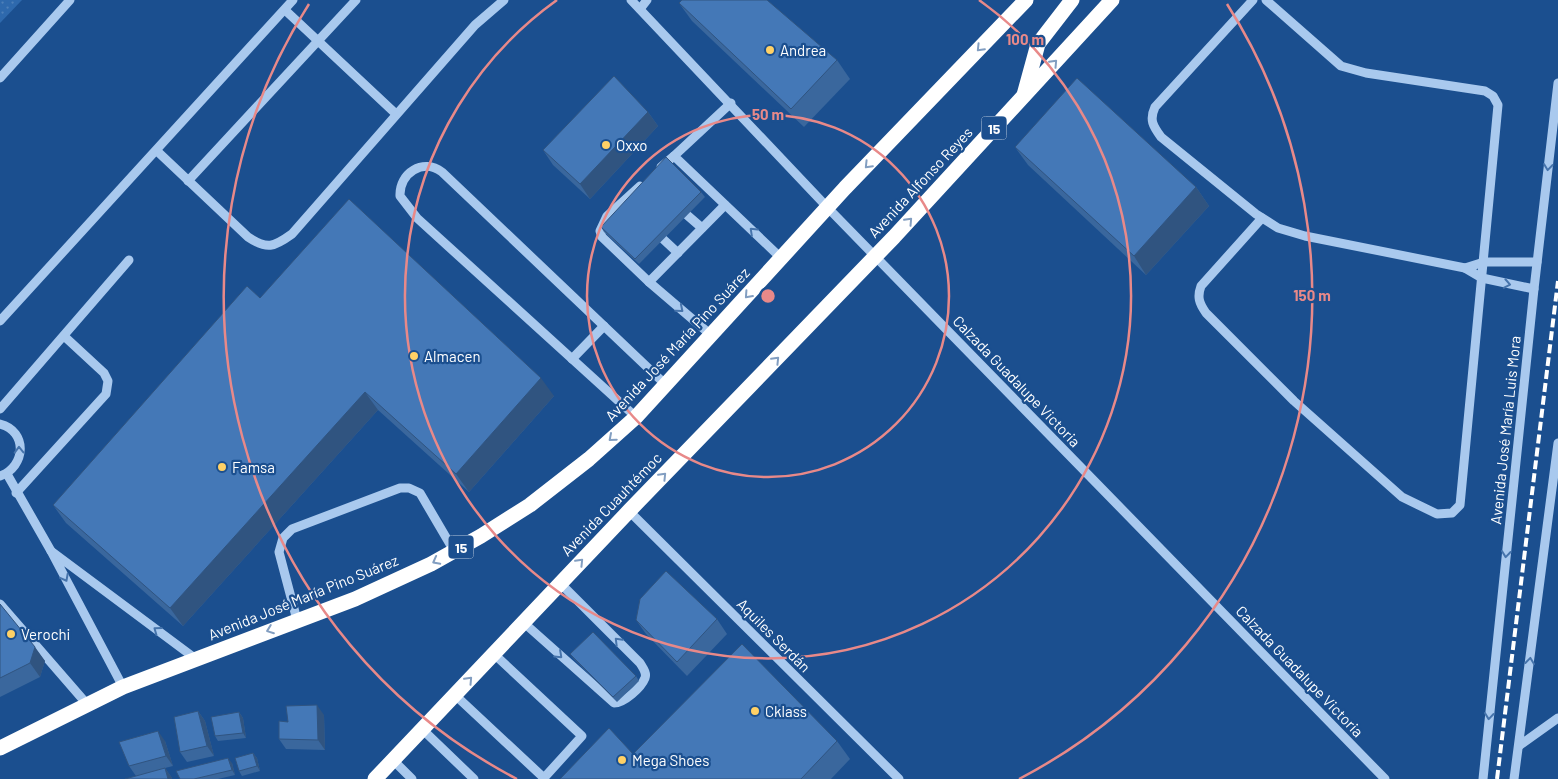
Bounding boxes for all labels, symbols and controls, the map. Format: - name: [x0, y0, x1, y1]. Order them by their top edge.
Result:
- text: 100 m: [1006, 30, 1044, 48]
- place label: Andrea: [780, 41, 826, 59]
- one-way arrow: [977, 42, 986, 51]
- marker: Andrea: [764, 44, 776, 56]
- one-way arrow: [1048, 59, 1057, 68]
- text: 50 m: [752, 105, 784, 123]
- road number: 15: [982, 116, 1006, 140]
- street label: Avenida Alfonso Reyes: [864, 123, 976, 241]
- place label: Oxxo: [616, 136, 648, 154]
- marker: Oxxo: [600, 139, 612, 151]
- one-way arrow: [865, 159, 874, 168]
- one-way arrow: [1543, 163, 1554, 171]
- one-way arrow: [903, 217, 912, 226]
- one-way arrow: [750, 228, 759, 237]
- street label: Avenida José María Pino Suárez: [601, 263, 753, 425]
- one-way arrow: [1503, 279, 1512, 289]
- text: 150 m: [1293, 286, 1331, 304]
- centre of rings: [759, 287, 777, 305]
- one-way arrow: [745, 290, 754, 299]
- one-way arrow: [675, 303, 684, 312]
- street label: Calzada Guadalupe Victoria: [950, 312, 1084, 450]
- street label: Avenida José María Luis Mora: [1486, 335, 1524, 525]
- place label: Almacen: [424, 347, 480, 365]
- marker: Almacen: [408, 350, 420, 362]
- one-way arrow: [770, 356, 779, 365]
- one-way arrow: [608, 433, 617, 442]
- one-way arrow: [14, 446, 24, 454]
- street label: Avenida Cuauhtémoc: [557, 448, 665, 559]
- place label: Famsa: [232, 458, 275, 476]
- marker: Famsa: [216, 461, 228, 473]
- one-way arrow: [657, 473, 666, 482]
- road number: 15: [448, 536, 474, 558]
- street label: Avenida José María Pino Suárez: [205, 550, 401, 643]
- one-way arrow: [1501, 551, 1512, 559]
- one-way arrow: [432, 555, 441, 565]
- one-way arrow: [574, 559, 583, 568]
- one-way arrow: [59, 572, 69, 581]
- street label: Aquiles Serdán: [734, 595, 814, 675]
- street label: Calzada Guadalupe Victoria: [1233, 602, 1367, 740]
- one-way arrow: [266, 624, 275, 634]
- place label: Verochi: [21, 625, 70, 643]
- one-way arrow: [153, 627, 163, 636]
- marker: Verochi: [5, 628, 17, 640]
- one-way arrow: [615, 638, 624, 647]
- one-way arrow: [554, 649, 563, 658]
- one-way arrow: [1525, 657, 1535, 666]
- one-way arrow: [463, 677, 472, 686]
- place label: Cklass: [765, 702, 807, 720]
- marker: Cklass: [749, 705, 761, 717]
- one-way arrow: [1484, 712, 1495, 720]
- place label: Mega Shoes: [632, 751, 709, 769]
- marker: Mega Shoes: [616, 754, 628, 766]

